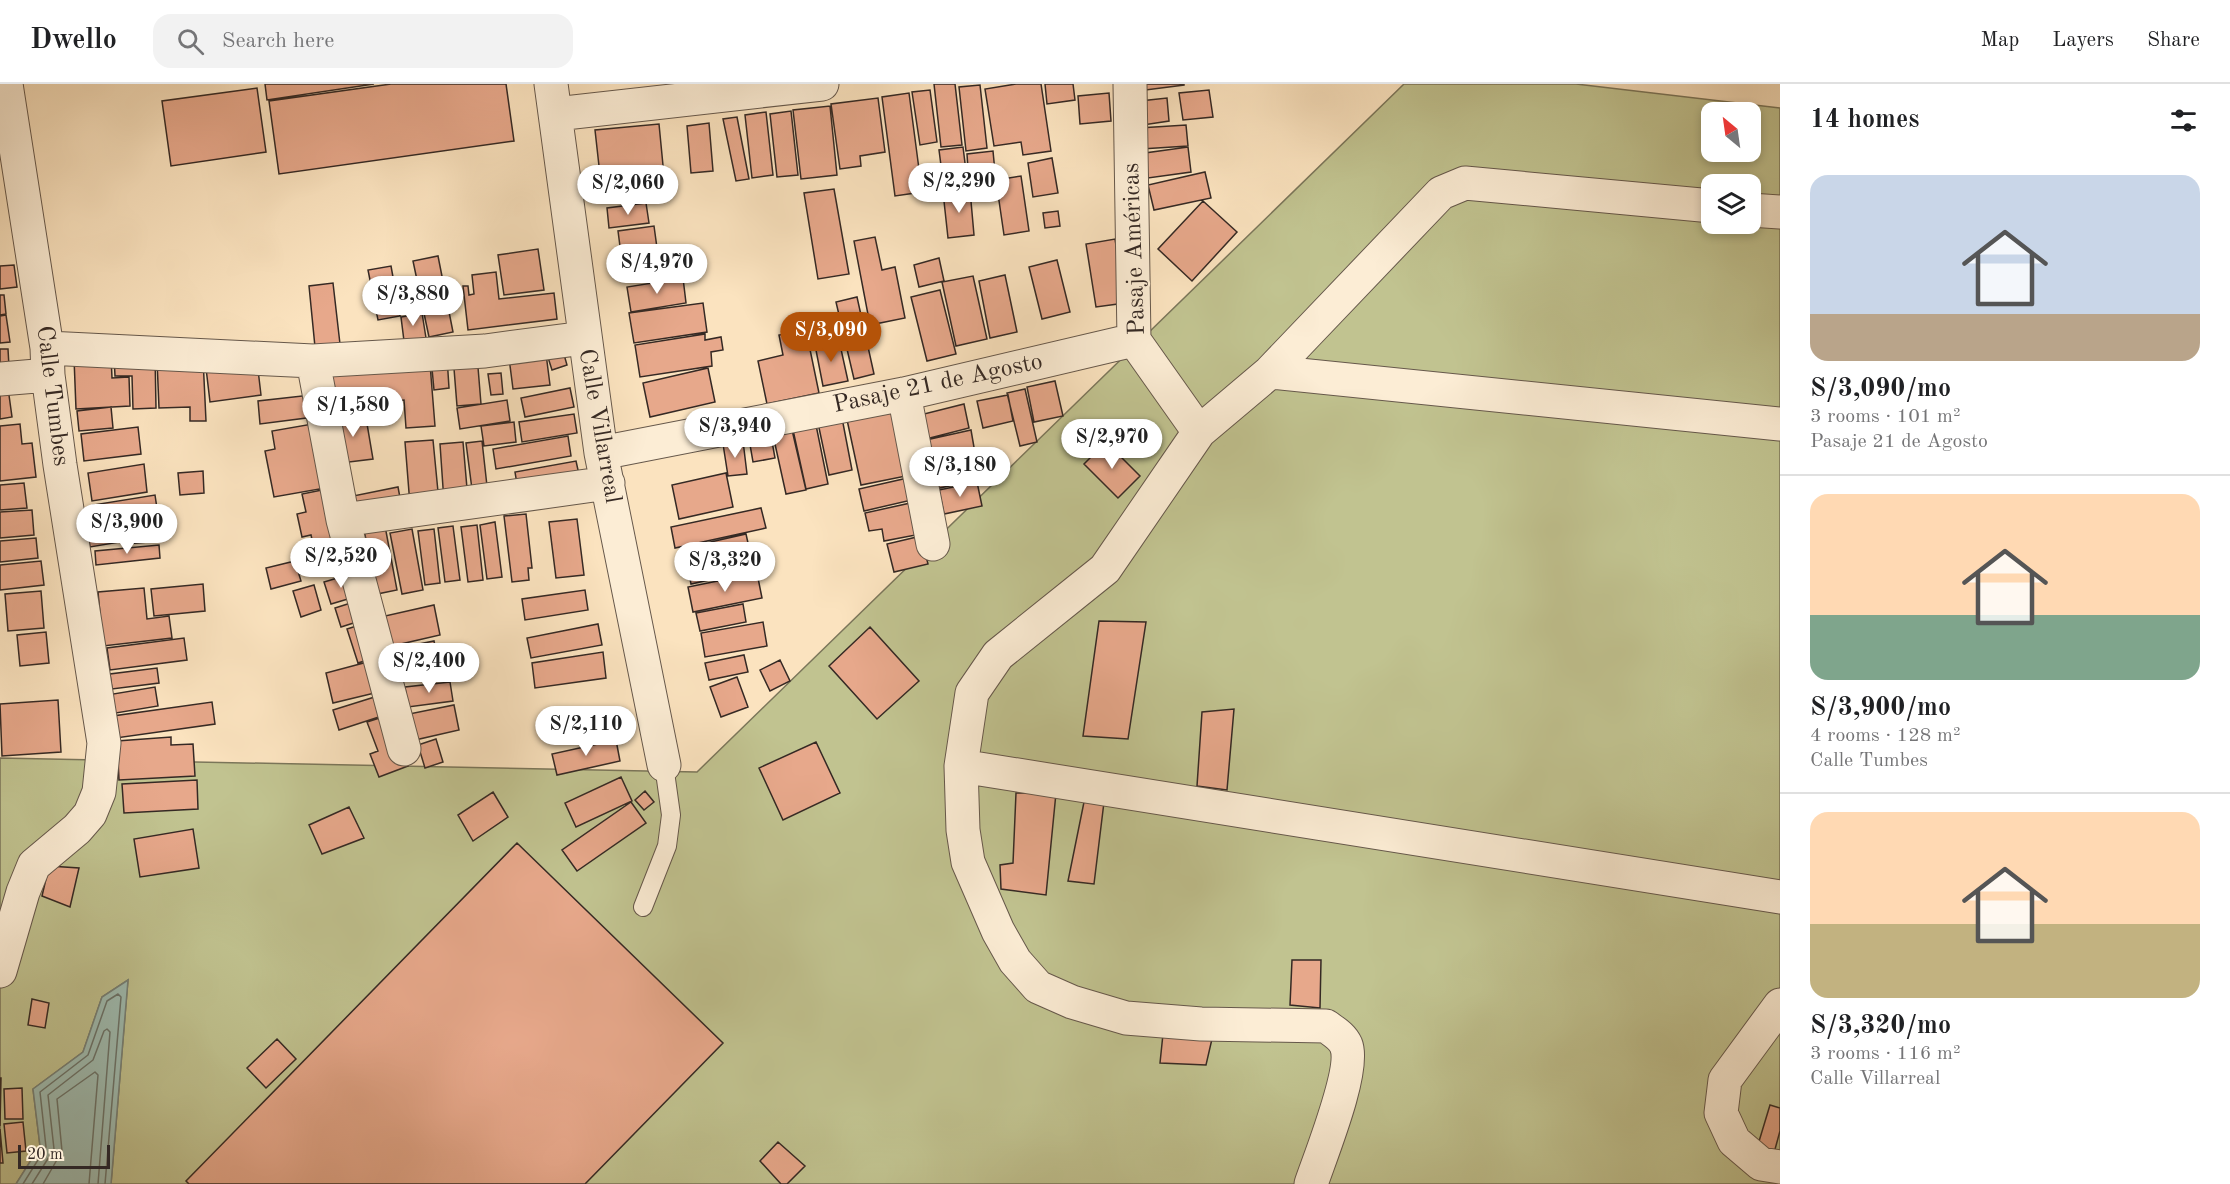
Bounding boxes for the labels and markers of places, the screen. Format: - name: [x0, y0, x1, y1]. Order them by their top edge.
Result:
- pin: S/2,290: [904, 163, 1014, 214]
- pin: S/2,060: [573, 165, 683, 216]
- pin: S/4,970: [602, 244, 712, 295]
- pin: S/3,880: [358, 276, 468, 327]
- pin: S/3,090: [776, 312, 886, 363]
- pin: S/1,580: [298, 387, 408, 438]
- pin: S/3,940: [680, 408, 790, 459]
- pin: S/2,970: [1057, 419, 1167, 470]
- pin: S/3,180: [905, 447, 1015, 498]
- pin: S/3,900: [72, 504, 182, 555]
- pin: S/2,520: [286, 538, 396, 589]
- pin: S/3,320: [670, 542, 780, 593]
- pin: S/2,400: [374, 643, 484, 694]
- pin: S/2,110: [531, 706, 641, 757]

